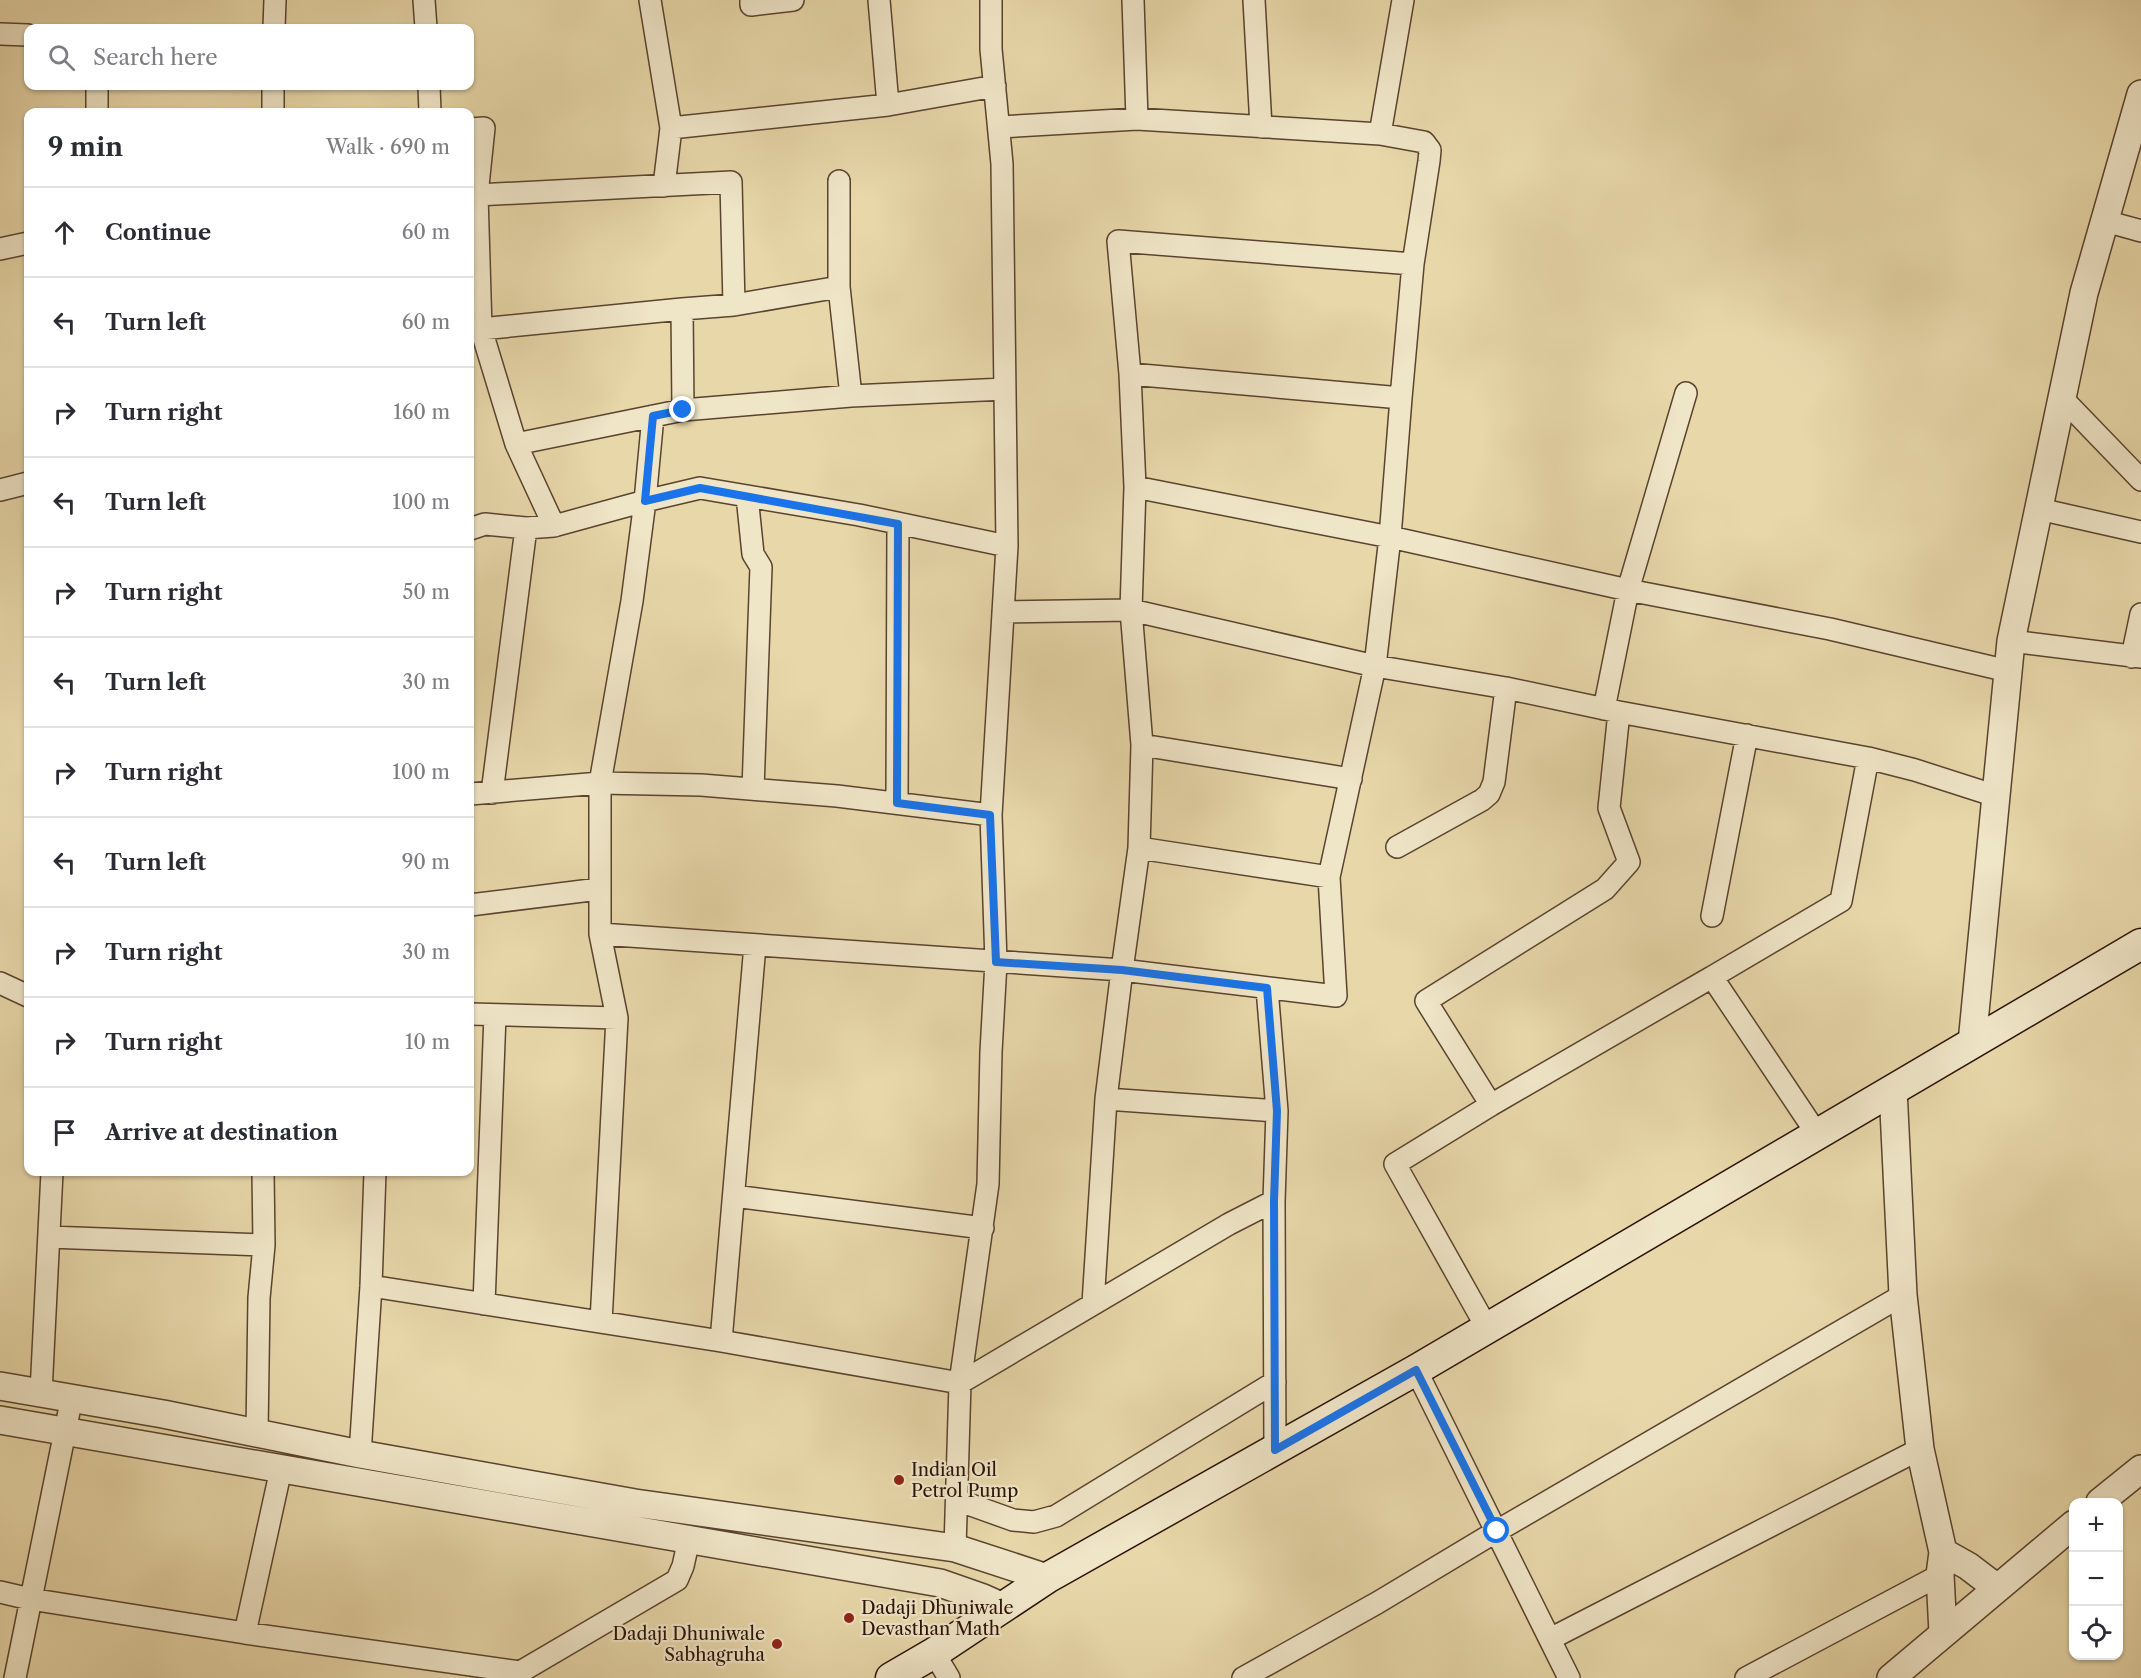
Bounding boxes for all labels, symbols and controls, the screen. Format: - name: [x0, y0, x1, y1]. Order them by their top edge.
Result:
- search box: [24, 24, 474, 90]
- icon: search: [45, 41, 78, 74]
- text: Search here: [93, 44, 218, 71]
- text: 9 min: [48, 131, 123, 163]
- text: Walk · 690 m: [326, 135, 450, 159]
- icon: ahead: [48, 216, 81, 249]
- text: Continue: [105, 219, 211, 246]
- text: 60 m: [402, 220, 450, 244]
- icon: left: [48, 306, 81, 339]
- text: Turn left: [105, 309, 206, 336]
- text: 60 m: [402, 310, 450, 334]
- icon: right: [48, 396, 81, 429]
- route end: [669, 396, 695, 422]
- text: Turn right: [105, 399, 223, 426]
- text: 160 m: [393, 400, 450, 424]
- icon: left: [48, 486, 81, 519]
- text: Turn left: [105, 489, 206, 516]
- text: 100 m: [392, 490, 450, 514]
- icon: right: [48, 576, 81, 609]
- text: Turn right: [105, 579, 223, 606]
- text: 50 m: [403, 580, 450, 604]
- icon: left: [48, 666, 81, 699]
- text: Turn left: [105, 669, 206, 696]
- text: 30 m: [402, 670, 450, 694]
- icon: right: [48, 756, 81, 789]
- text: Turn right: [105, 759, 223, 786]
- text: 100 m: [392, 760, 450, 784]
- icon: left: [48, 846, 81, 879]
- text: Turn left: [105, 849, 206, 876]
- text: 90 m: [402, 850, 450, 874]
- icon: right: [48, 936, 81, 969]
- text: Turn right: [105, 939, 223, 966]
- text: 30 m: [402, 940, 450, 964]
- icon: right: [48, 1026, 81, 1059]
- text: Turn right: [105, 1029, 223, 1056]
- text: 10 m: [405, 1030, 450, 1054]
- icon: arrive: [48, 1116, 81, 1149]
- text: Arrive at destination: [105, 1119, 338, 1146]
- place label: Indian Oil Petrol Pump: [911, 1459, 1018, 1502]
- marker: Indian Oil Petrol Pump: [892, 1473, 906, 1487]
- map controls: [2069, 1498, 2123, 1660]
- button: +: [2069, 1498, 2123, 1552]
- route start: [1483, 1517, 1509, 1543]
- button: −: [2069, 1552, 2123, 1606]
- place label: Dadaji Dhuniwale Devasthan Math: [861, 1597, 1014, 1640]
- button: locate: [2069, 1606, 2123, 1660]
- marker: Dadaji Dhuniwale Devasthan Math: [842, 1611, 856, 1625]
- place label: Dadaji Dhuniwale Sabhagruha: [612, 1623, 765, 1666]
- marker: Dadaji Dhuniwale Sabhagruha: [770, 1637, 784, 1651]

